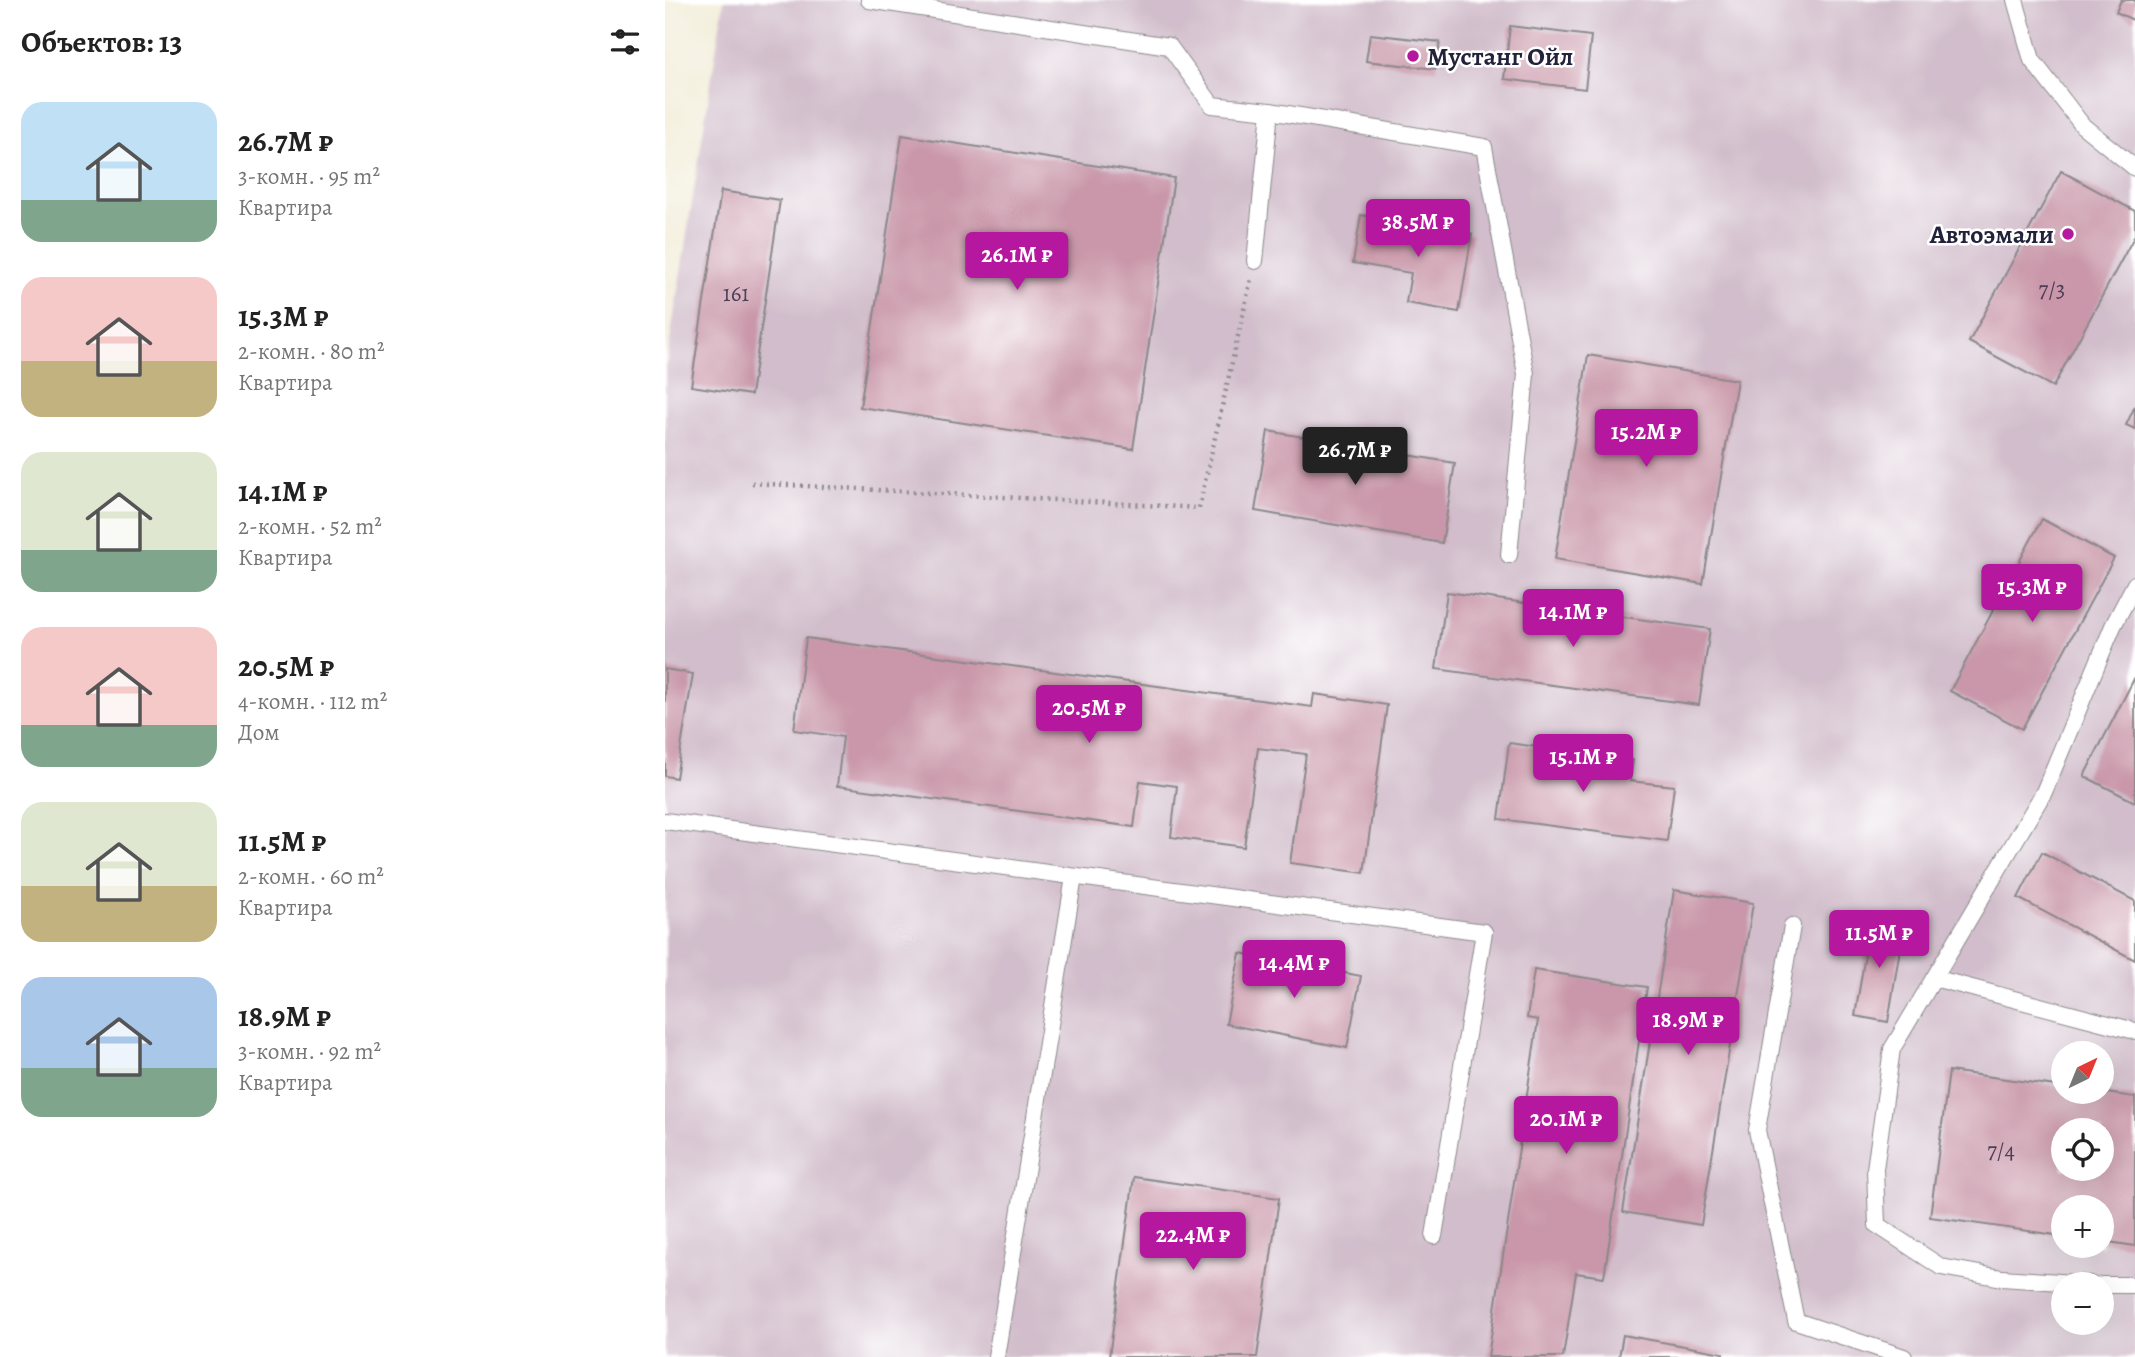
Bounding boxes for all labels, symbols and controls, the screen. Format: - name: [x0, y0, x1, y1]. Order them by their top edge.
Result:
- text: Объектов: 13: [21, 22, 182, 62]
- icon: filters: [606, 23, 644, 61]
- place label: Мустанг Ойл: [1427, 39, 1573, 74]
- marker: Мустанг Ойл: [1405, 48, 1421, 64]
- text: 26.7M ₽: [238, 121, 333, 161]
- icon: home: [77, 130, 161, 214]
- text: 3-комн. · 95 m²: [238, 161, 380, 192]
- text: Квартира: [238, 192, 333, 223]
- pin: 38.5M ₽: [1353, 200, 1483, 259]
- text: 38.5M ₽: [1382, 206, 1454, 237]
- place label: Автоэмали: [1929, 217, 2054, 252]
- marker: Автоэмали: [2060, 226, 2076, 242]
- pin: 26.1M ₽: [952, 232, 1082, 292]
- text: 26.1M ₽: [981, 239, 1053, 270]
- house number: 7/3: [2039, 274, 2065, 305]
- house number: 161: [723, 278, 749, 309]
- text: 15.3M ₽: [238, 296, 328, 336]
- icon: home: [77, 305, 161, 389]
- text: 2-комн. · 80 m²: [238, 336, 384, 367]
- text: Квартира: [238, 367, 333, 398]
- pin: 15.2M ₽: [1581, 410, 1711, 469]
- text: 15.2M ₽: [1611, 416, 1681, 447]
- pin: 26.7M ₽: [1290, 428, 1420, 487]
- text: 26.7M ₽: [1318, 434, 1392, 465]
- text: 14.1M ₽: [238, 471, 328, 511]
- icon: home: [77, 480, 161, 564]
- text: 2-комн. · 52 m²: [238, 511, 382, 542]
- text: Квартира: [238, 542, 333, 573]
- pin: 15.3M ₽: [1967, 564, 2097, 624]
- text: 15.3M ₽: [1997, 571, 2067, 602]
- pin: 14.1M ₽: [1508, 590, 1638, 649]
- text: 14.1M ₽: [1539, 596, 1607, 627]
- text: 20.5M ₽: [238, 646, 334, 686]
- icon: home: [77, 655, 161, 739]
- text: 4-комн. · 112 m²: [238, 686, 387, 717]
- pin: 20.5M ₽: [1024, 686, 1154, 745]
- text: 20.5M ₽: [1052, 692, 1126, 723]
- text: Дом: [238, 717, 280, 748]
- pin: 15.1M ₽: [1518, 734, 1648, 794]
- text: 15.1M ₽: [1549, 741, 1617, 772]
- text: 11.5M ₽: [238, 821, 326, 861]
- icon: home: [77, 830, 161, 914]
- text: 2-комн. · 60 m²: [238, 861, 384, 892]
- text: Квартира: [238, 892, 333, 923]
- pin: 11.5M ₽: [1814, 911, 1944, 970]
- text: 11.5M ₽: [1845, 917, 1913, 948]
- pin: 14.4M ₽: [1229, 940, 1359, 1000]
- text: 14.4M ₽: [1258, 947, 1330, 978]
- text: 18.9M ₽: [238, 996, 331, 1036]
- pin: 18.9M ₽: [1623, 998, 1753, 1057]
- text: 18.9M ₽: [1652, 1004, 1724, 1035]
- icon: home: [77, 1005, 161, 1089]
- text: 3-комн. · 92 m²: [238, 1036, 381, 1067]
- north arrow: [2051, 1041, 2114, 1104]
- map controls: [2051, 1041, 2114, 1335]
- text: Квартира: [238, 1067, 333, 1098]
- pin: 20.1M ₽: [1501, 1096, 1631, 1156]
- text: 20.1M ₽: [1530, 1103, 1602, 1134]
- button: locate: [2051, 1118, 2114, 1181]
- house number: 7/4: [1987, 1135, 2015, 1166]
- button: +: [2051, 1195, 2114, 1258]
- pin: 22.4M ₽: [1128, 1212, 1258, 1272]
- text: 22.4M ₽: [1156, 1219, 1230, 1250]
- button: −: [2051, 1272, 2114, 1335]

